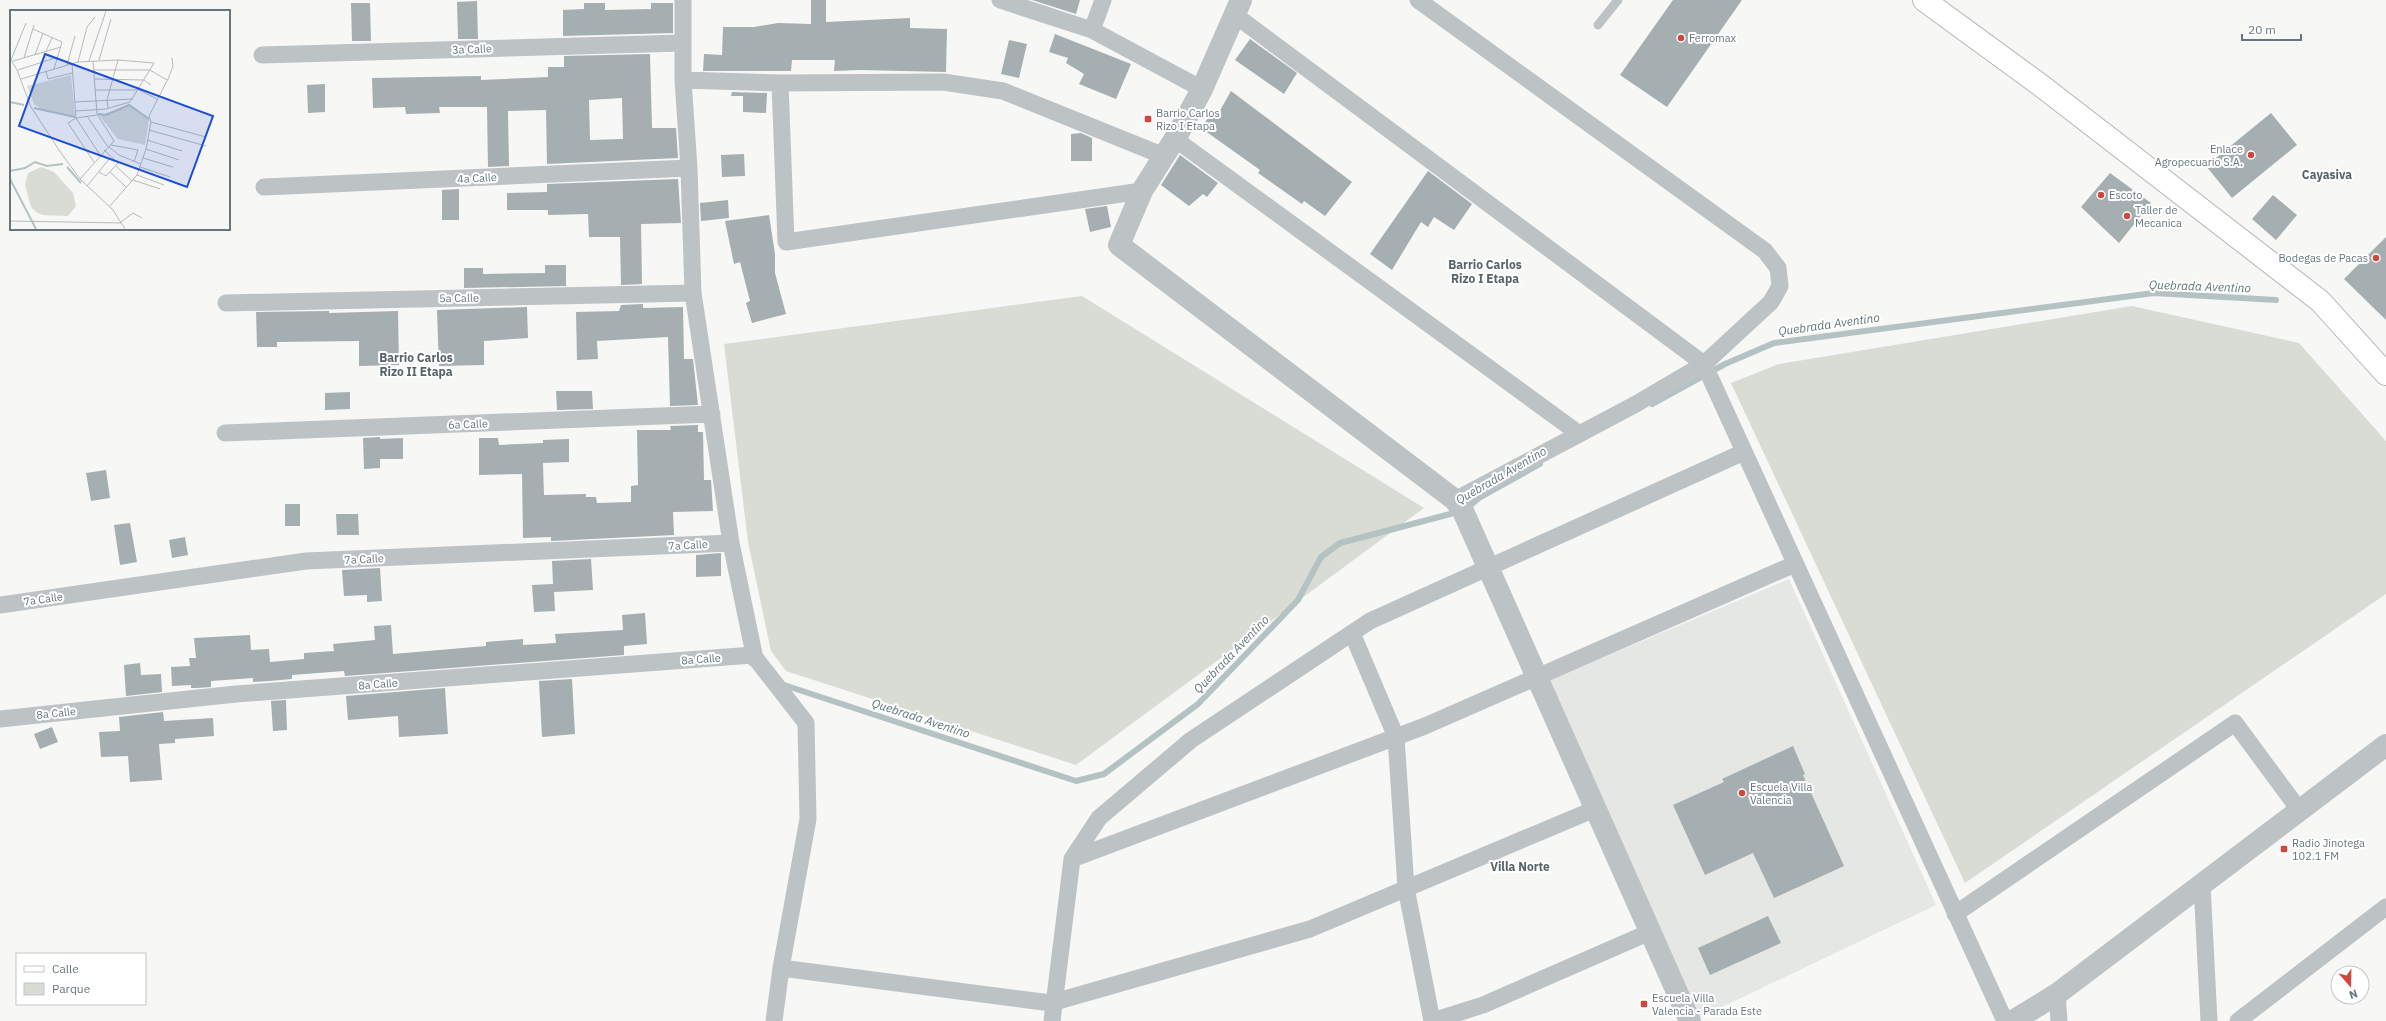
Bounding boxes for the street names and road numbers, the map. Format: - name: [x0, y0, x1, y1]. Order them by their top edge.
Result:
- street label: 3a Calle: [452, 41, 492, 57]
- street label: 4a Calle: [457, 170, 497, 186]
- street label: 5a Calle: [439, 291, 479, 305]
- street label: 6a Calle: [448, 416, 488, 432]
- street label: 7a Calle: [668, 537, 708, 553]
- street label: 7a Calle: [344, 551, 384, 567]
- street label: 7a Calle: [22, 589, 64, 609]
- street label: 8a Calle: [681, 651, 721, 667]
- street label: 8a Calle: [358, 676, 398, 692]
- street label: 8a Calle: [36, 704, 76, 722]

